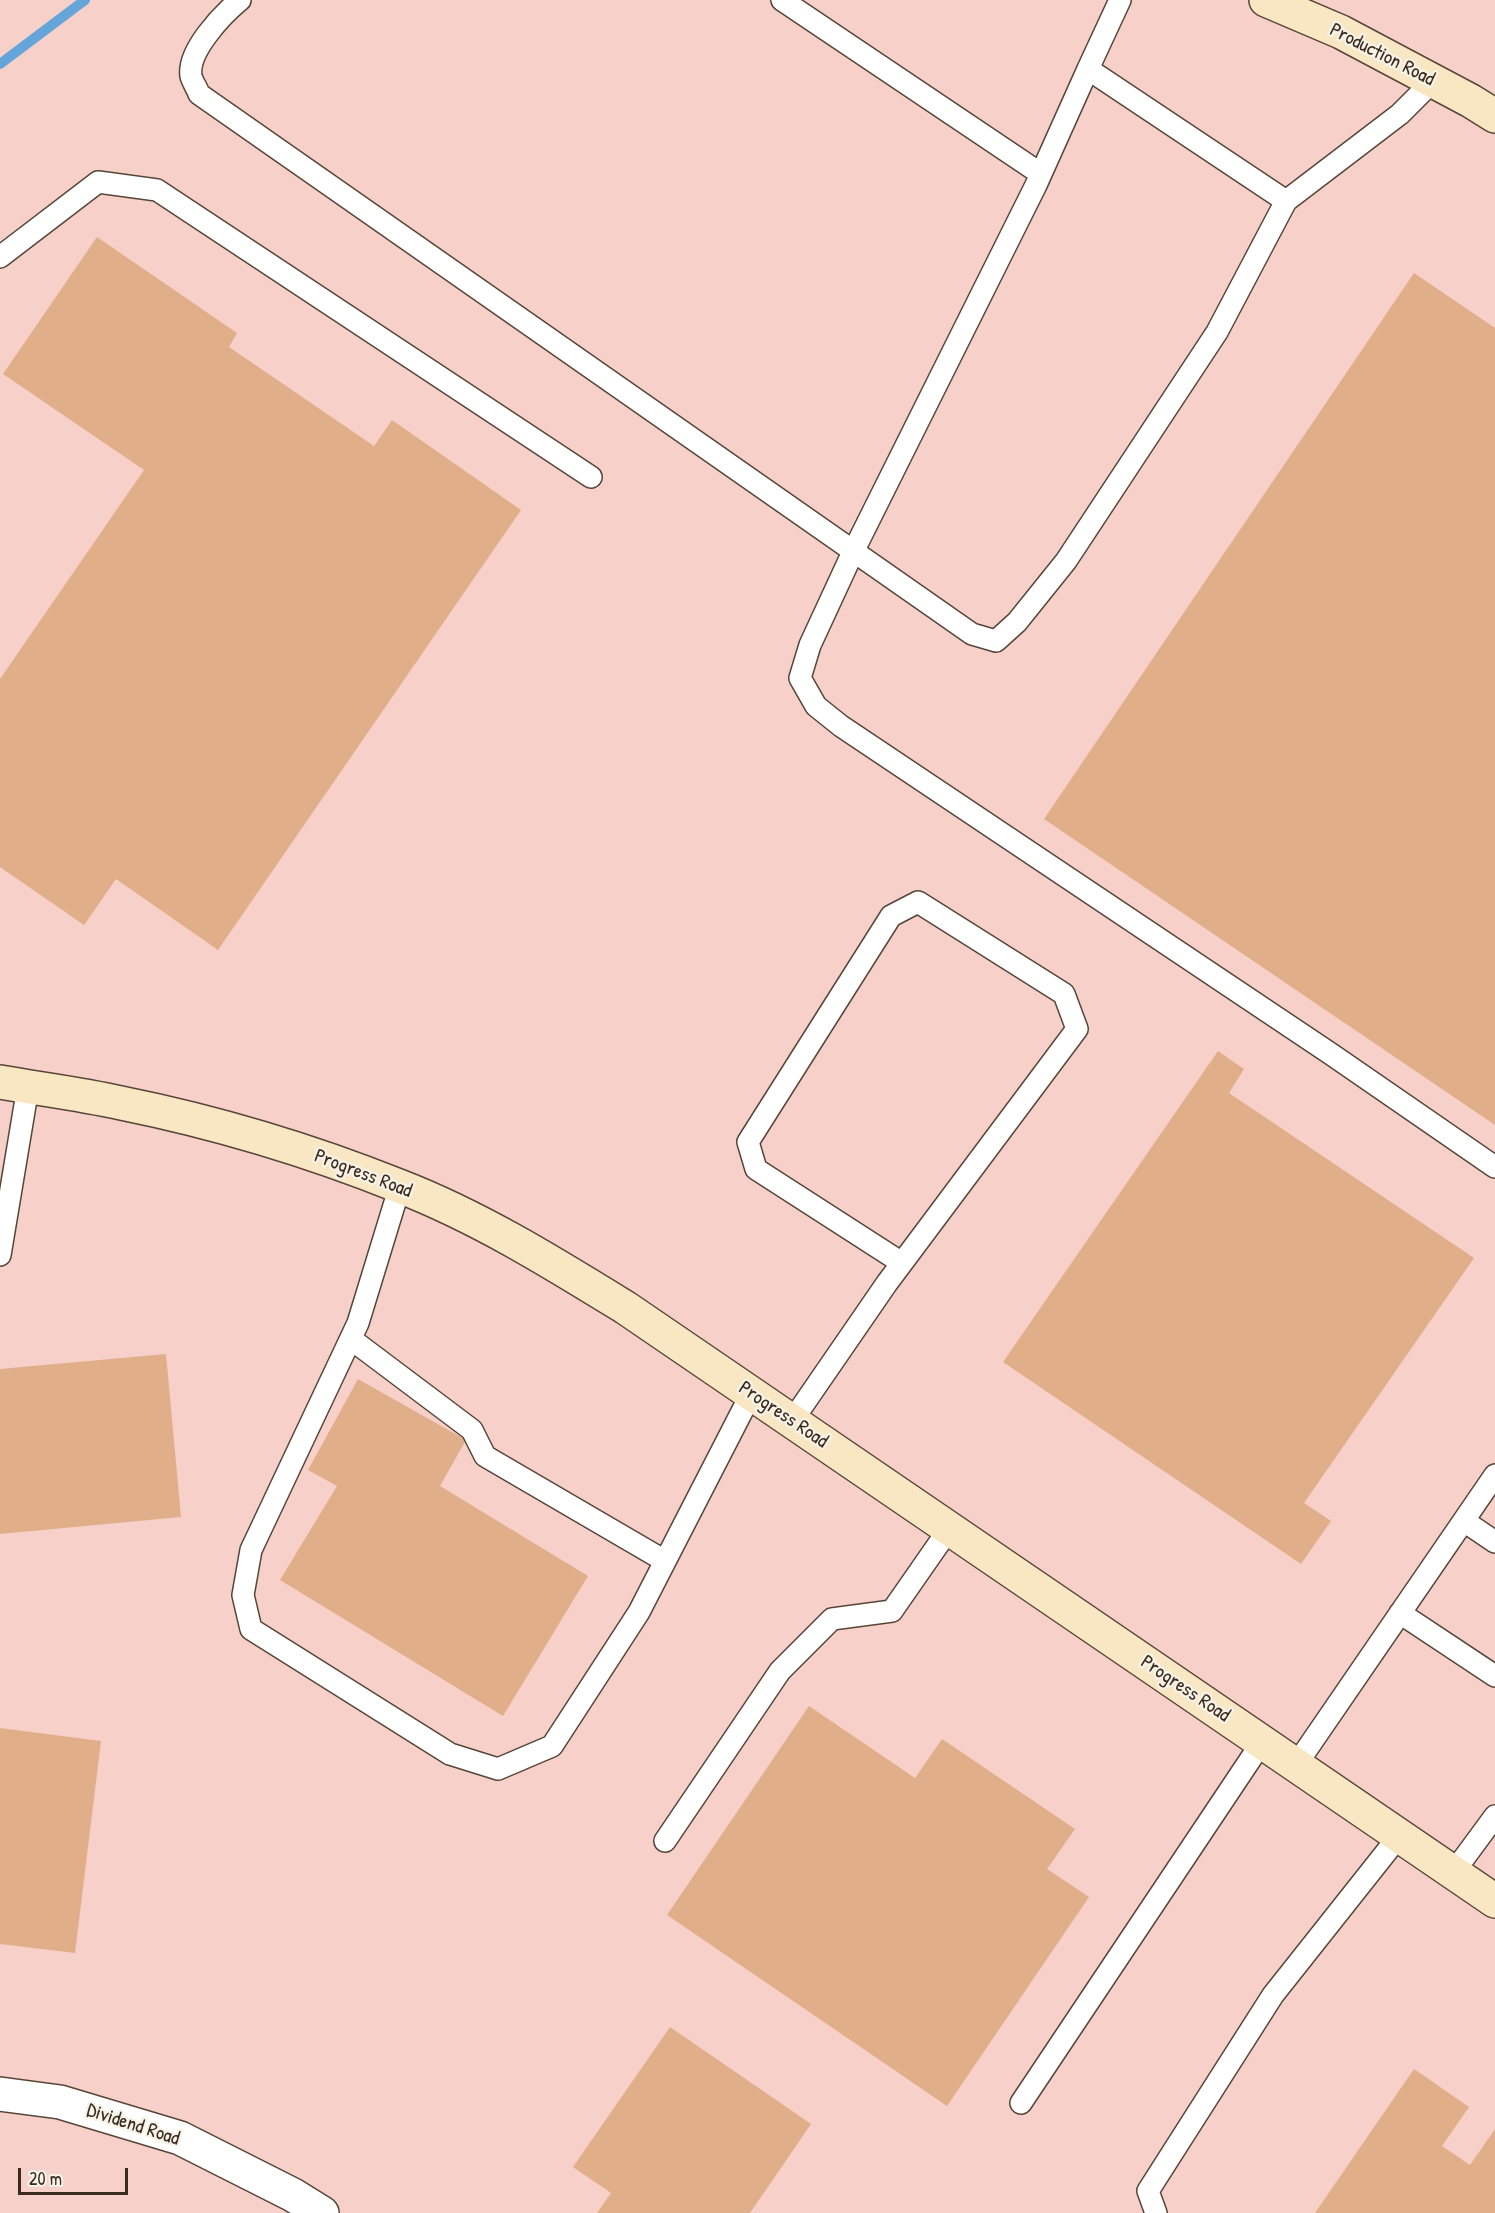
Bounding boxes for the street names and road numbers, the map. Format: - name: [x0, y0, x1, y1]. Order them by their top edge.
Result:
- street label: Production Road: [1325, 18, 1439, 92]
- street label: Progress Road: [311, 1144, 415, 1204]
- street label: Progress Road: [734, 1376, 832, 1454]
- street label: Progress Road: [1136, 1650, 1234, 1728]
- street label: Dividend Road: [83, 2099, 183, 2151]

